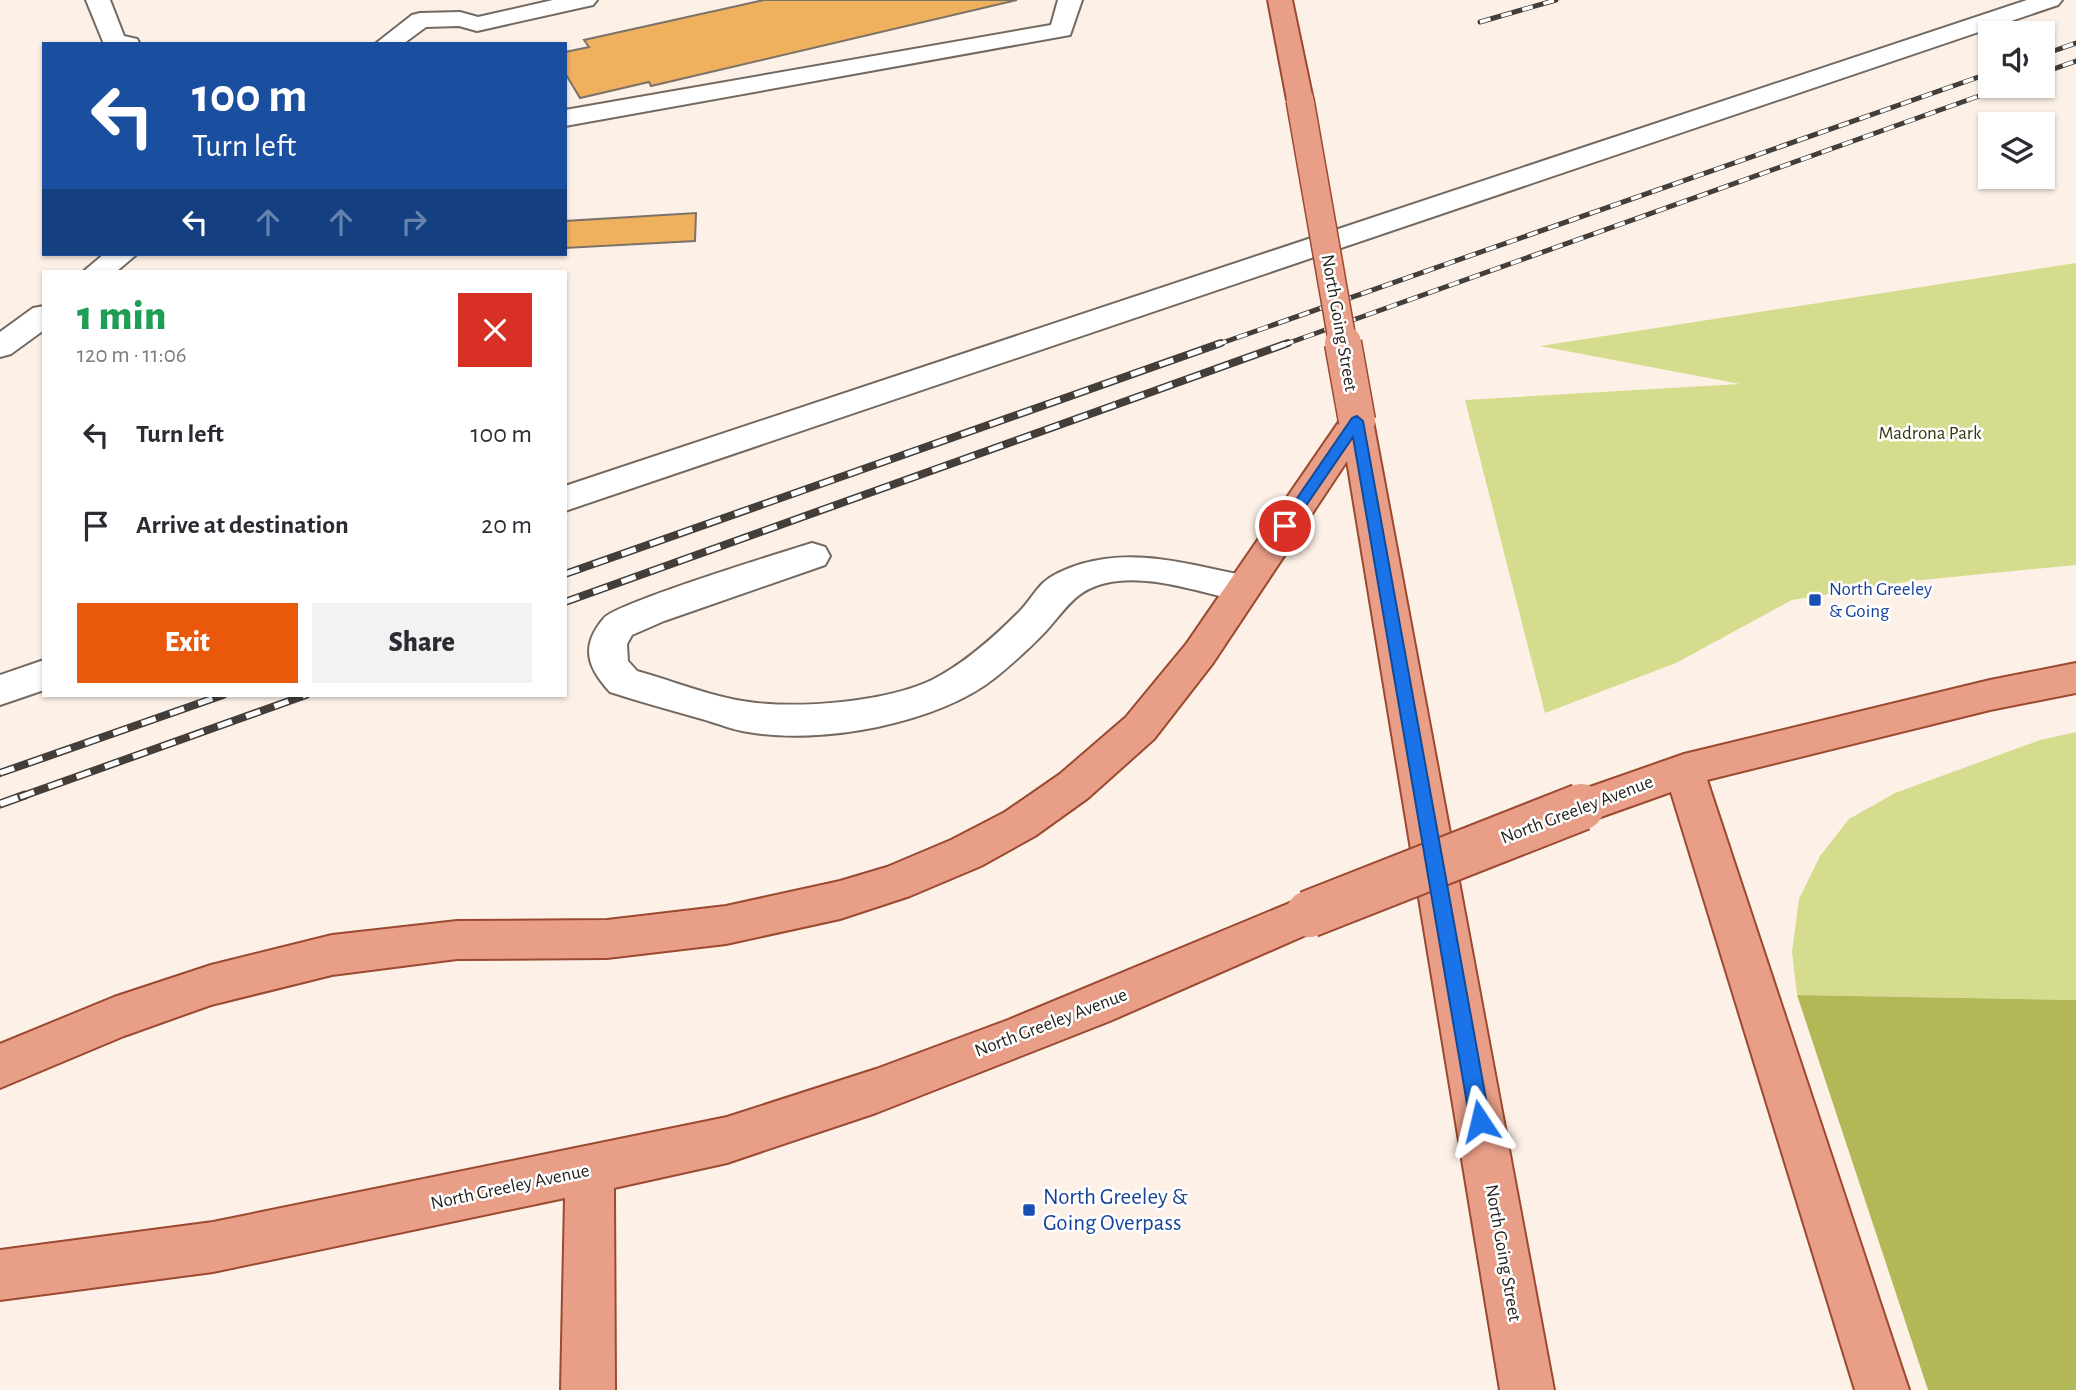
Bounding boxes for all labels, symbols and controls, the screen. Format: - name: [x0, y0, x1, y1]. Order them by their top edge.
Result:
- map controls: [1978, 21, 2055, 189]
- button: sound: [1978, 21, 2055, 98]
- icon: left: [77, 70, 168, 161]
- text: 100 m: [192, 72, 308, 121]
- button: layers: [1978, 112, 2055, 189]
- text: Turn left: [192, 130, 296, 162]
- icon: left: [176, 203, 214, 241]
- icon: ahead: [249, 203, 287, 241]
- icon: ahead: [322, 203, 360, 241]
- icon: right: [395, 203, 433, 241]
- street label: North Going Street: [1318, 253, 1360, 393]
- button: close: [458, 293, 532, 367]
- text: 1 min: [77, 295, 166, 337]
- text: 120 m · 11:06: [77, 344, 187, 367]
- icon: left: [77, 416, 115, 454]
- text: Turn left: [136, 421, 224, 447]
- text: 100 m: [471, 421, 532, 447]
- park label: Madrona Park: [1878, 424, 1982, 443]
- pin: [1255, 496, 1315, 556]
- icon: arrive: [77, 507, 115, 545]
- icon: arrive: [1266, 507, 1304, 545]
- text: Arrive at destination: [136, 512, 349, 538]
- text: 20 m: [481, 512, 532, 538]
- place label: North Greeley & Going: [1829, 580, 1932, 621]
- marker: North Greeley & Going: [1807, 592, 1823, 608]
- button: Exit: [77, 603, 298, 683]
- button: Share: [312, 603, 532, 683]
- street label: North Greeley Avenue: [1498, 772, 1656, 848]
- street label: North Greeley Avenue: [972, 985, 1130, 1061]
- position arrow: [1443, 1084, 1517, 1158]
- street label: North Greeley Avenue: [429, 1161, 591, 1213]
- street label: North Going Street: [1482, 1183, 1524, 1323]
- place label: North Greeley & Going Overpass: [1043, 1186, 1188, 1235]
- marker: North Greeley & Going Overpass: [1021, 1202, 1037, 1218]

